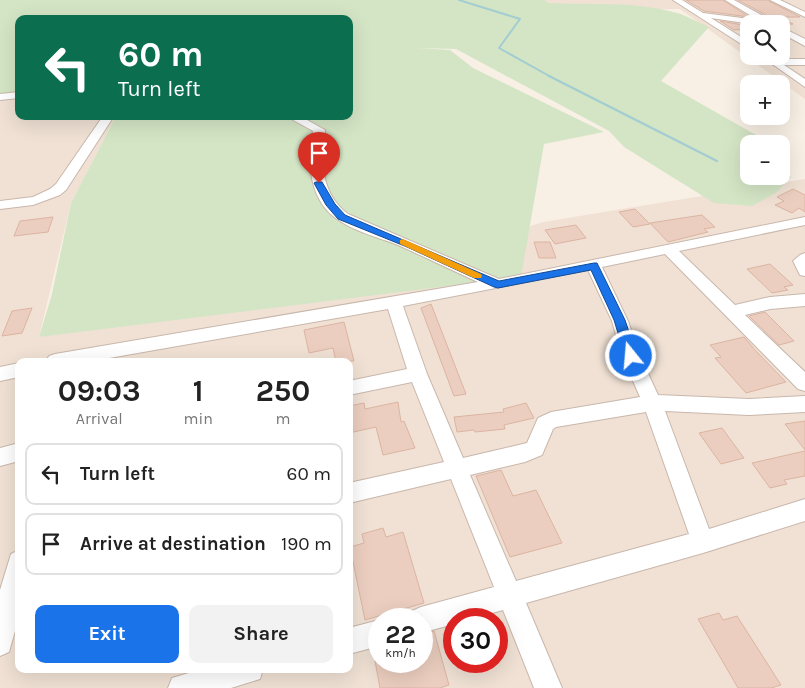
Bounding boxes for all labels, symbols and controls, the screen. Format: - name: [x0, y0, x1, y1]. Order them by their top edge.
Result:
- map controls: [740, 15, 790, 185]
- button: search: [740, 15, 790, 65]
- text: 60 m: [118, 34, 203, 75]
- icon: left: [35, 35, 100, 100]
- button: +: [740, 75, 790, 125]
- text: Turn left: [118, 76, 201, 102]
- pin: [298, 132, 340, 183]
- button: −: [740, 135, 790, 185]
- icon: arrive: [305, 139, 333, 167]
- position arrow: [604, 329, 656, 381]
- text: 09:03: [58, 373, 141, 409]
- text: 1: [193, 373, 204, 409]
- text: 250: [256, 373, 310, 409]
- text: Arrival: [76, 409, 123, 428]
- text: min: [184, 409, 213, 428]
- text: m: [275, 409, 290, 428]
- icon: left: [37, 460, 65, 488]
- text: Turn left: [80, 463, 155, 485]
- text: 60 m: [287, 463, 331, 485]
- icon: arrive: [37, 530, 65, 558]
- text: Arrive at destination: [80, 533, 266, 555]
- text: 190 m: [281, 533, 332, 555]
- button: Exit: [35, 605, 179, 663]
- button: Share: [189, 605, 333, 663]
- speed limit sign: 30: [443, 608, 508, 673]
- text: 22: [385, 620, 416, 649]
- text: km/h: [385, 646, 416, 660]

